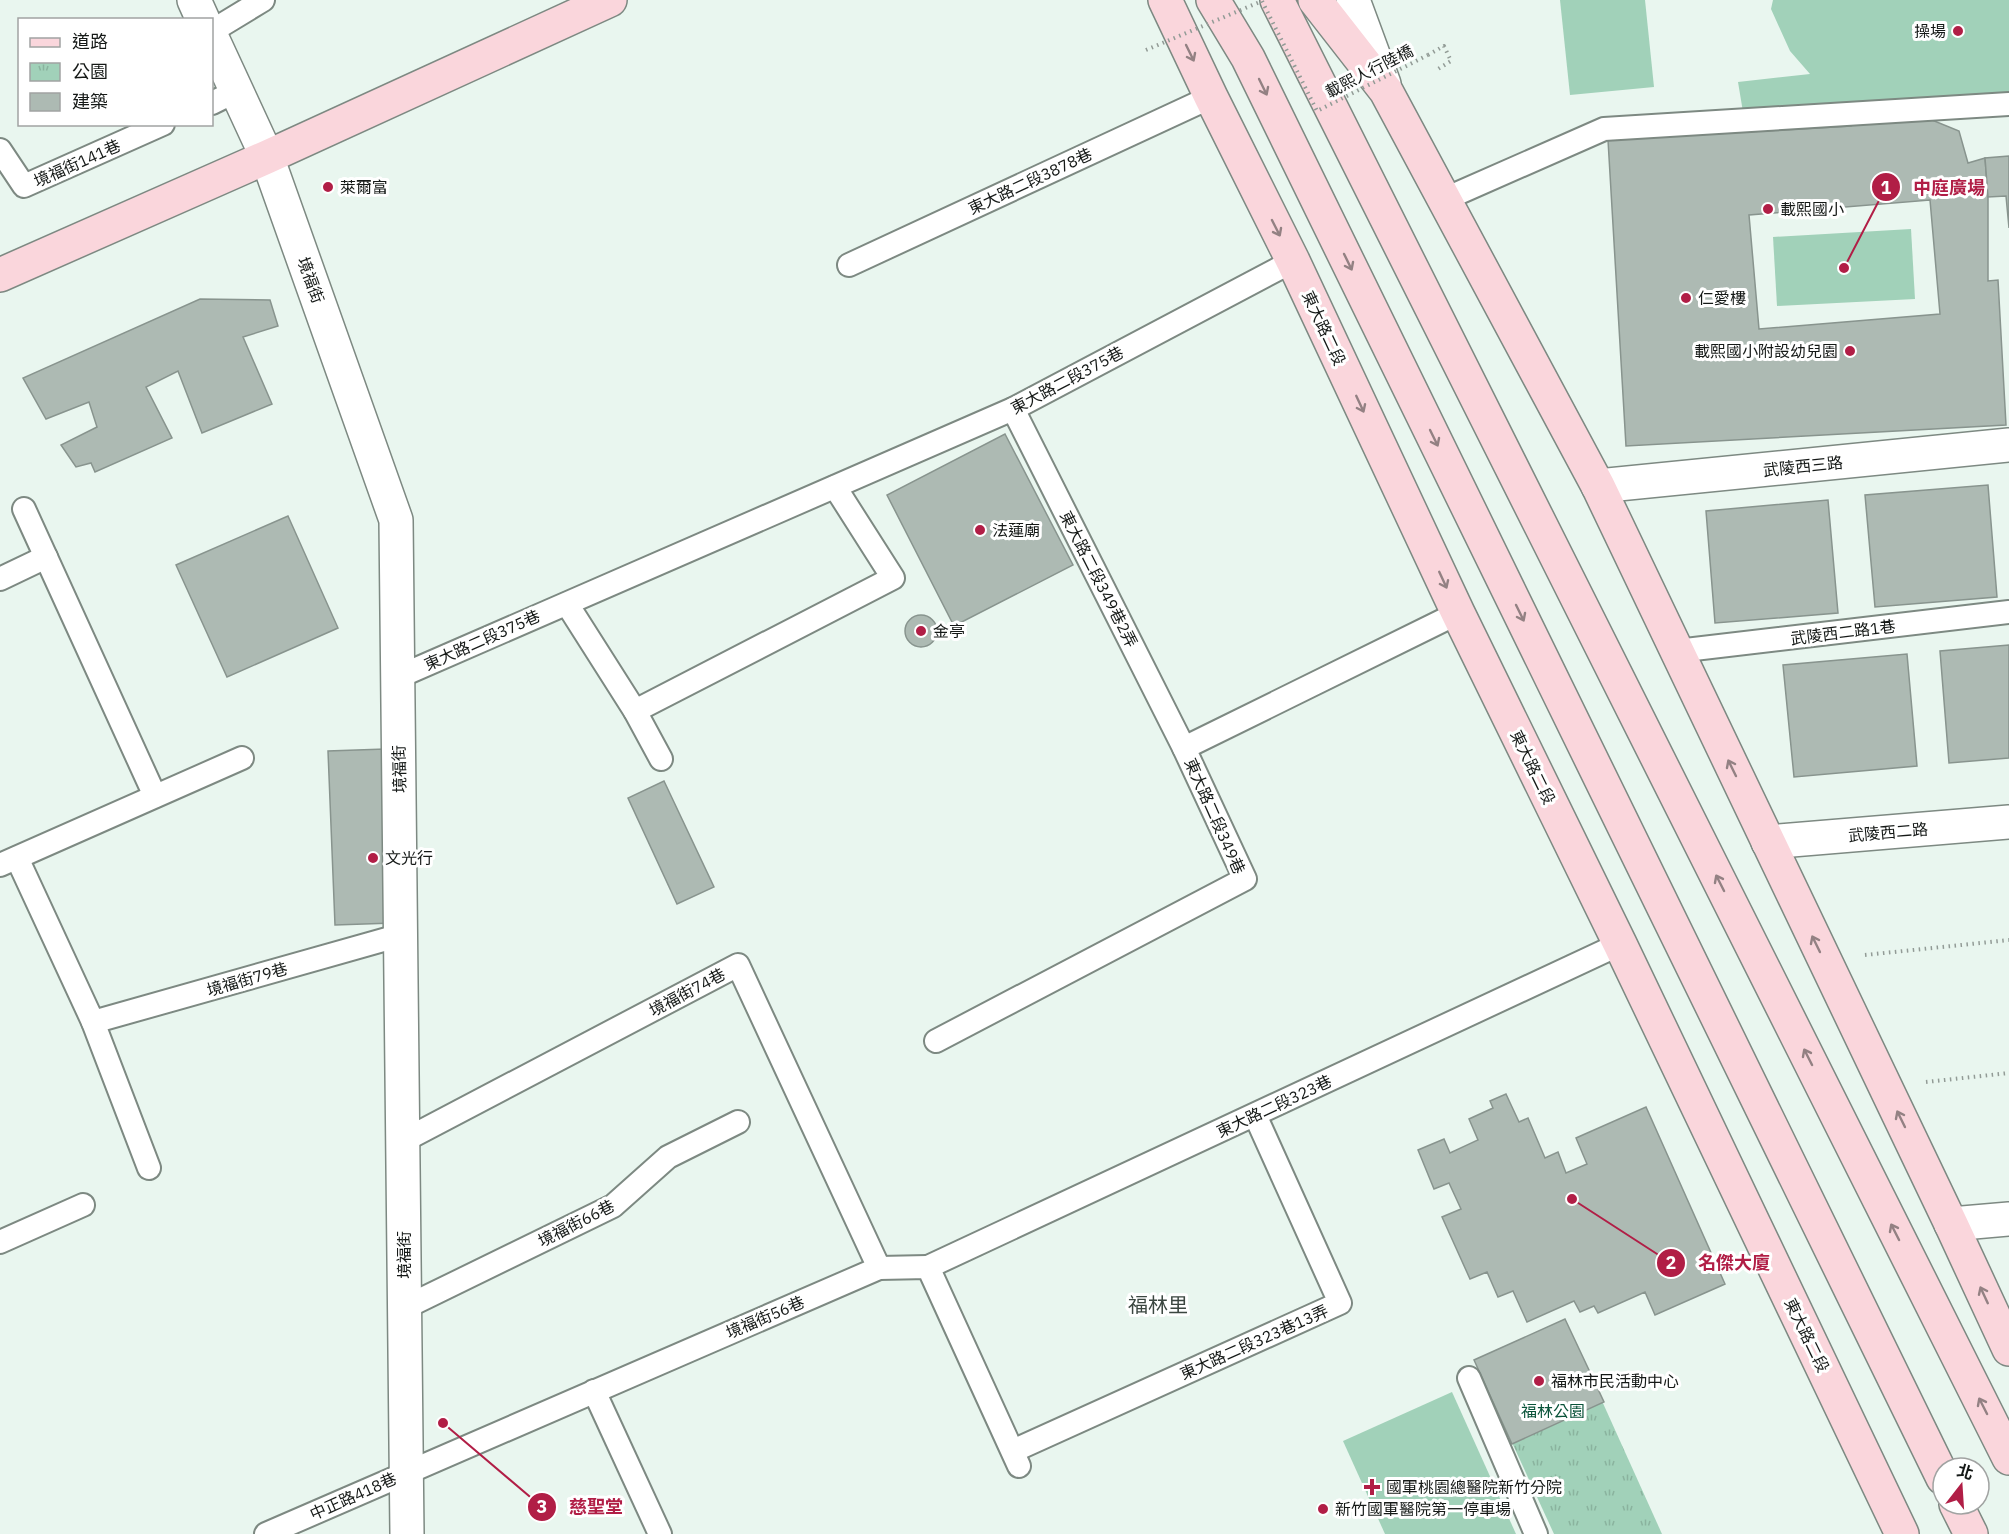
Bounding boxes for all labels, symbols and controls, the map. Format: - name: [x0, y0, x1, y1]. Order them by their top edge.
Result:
- legend: [18, 18, 213, 126]
- place label: 操場: [1914, 21, 1946, 41]
- marker: 操場: [1951, 24, 1965, 38]
- text: 道路: [72, 30, 108, 53]
- street label: 載熙人行陸橋: [1322, 40, 1416, 102]
- one-way arrow: [1184, 43, 1196, 61]
- text: 公園: [72, 60, 108, 83]
- one-way arrow: [1257, 78, 1269, 96]
- text: 建築: [72, 90, 108, 113]
- street label: 境福街141巷: [31, 135, 123, 191]
- street label: 東大路二段3878巷: [965, 144, 1095, 218]
- callout: 中庭廣場: [1871, 169, 1997, 205]
- text: 1: [1881, 176, 1892, 199]
- text: 中庭廣場: [1913, 176, 1985, 199]
- place label: 萊爾富: [340, 177, 388, 197]
- marker: 萊爾富: [321, 180, 335, 194]
- place label: 載熙國小: [1780, 199, 1844, 219]
- marker: 載熙國小: [1761, 202, 1775, 216]
- one-way arrow: [1271, 218, 1282, 236]
- one-way arrow: [1343, 253, 1355, 271]
- street label: 境福街: [293, 254, 329, 306]
- street label: 東大路二段: [1298, 288, 1350, 368]
- place label: 仁愛樓: [1698, 288, 1746, 308]
- marker: 仁愛樓: [1679, 291, 1693, 305]
- place label: 載熙國小附設幼兒園: [1694, 341, 1838, 361]
- street label: 東大路二段375巷: [1007, 342, 1127, 418]
- marker: 載熙國小附設幼兒園: [1843, 344, 1857, 358]
- one-way arrow: [1354, 394, 1366, 412]
- one-way arrow: [1429, 428, 1440, 446]
- street label: 武陵西三路: [1762, 452, 1844, 480]
- street label: 東大路二段349巷2弄: [1056, 507, 1142, 651]
- place label: 法蓮廟: [992, 520, 1040, 540]
- marker: 法蓮廟: [973, 523, 987, 537]
- one-way arrow: [1437, 571, 1449, 589]
- one-way arrow: [1514, 603, 1526, 621]
- street label: 東大路二段375巷: [421, 605, 543, 675]
- street label: 武陵西二路1巷: [1789, 616, 1897, 648]
- place label: 金亭: [933, 621, 965, 641]
- marker: 金亭: [914, 624, 928, 638]
- street label: 東大路二段: [1506, 727, 1560, 807]
- street label: 境福街: [389, 745, 409, 793]
- street label: 東大路二段349巷: [1180, 755, 1250, 877]
- one-way arrow: [1725, 759, 1737, 777]
- street label: 武陵西二路: [1847, 819, 1929, 845]
- place label: 文光行: [385, 848, 433, 868]
- marker: 文光行: [366, 851, 380, 865]
- one-way arrow: [1714, 875, 1726, 893]
- one-way arrow: [1810, 935, 1822, 953]
- street label: 境福街79巷: [204, 958, 290, 1000]
- street label: 境福街74巷: [646, 964, 728, 1020]
- one-way arrow: [1802, 1049, 1813, 1067]
- street label: 東大路二段323巷: [1213, 1071, 1335, 1141]
- one-way arrow: [1895, 1111, 1906, 1129]
- street label: 境福街66巷: [534, 1195, 618, 1251]
- one-way arrow: [1889, 1223, 1901, 1241]
- street label: 境福街: [394, 1231, 414, 1279]
- callout: 名傑大廈: [1656, 1245, 1782, 1281]
- text: 2: [1666, 1251, 1676, 1274]
- text: 名傑大廈: [1698, 1251, 1770, 1274]
- one-way arrow: [1978, 1287, 1990, 1305]
- district label: 福林里: [1128, 1291, 1188, 1318]
- street label: 境福街56巷: [723, 1292, 807, 1342]
- street label: 東大路二段: [1780, 1295, 1834, 1375]
- street label: 東大路二段323巷13弄: [1177, 1300, 1331, 1384]
- place label: 福林市民活動中心: [1551, 1371, 1679, 1391]
- marker: 福林市民活動中心: [1532, 1374, 1546, 1388]
- one-way arrow: [1976, 1397, 1988, 1415]
- park label: 福林公園: [1521, 1401, 1585, 1421]
- north arrow: [1931, 1456, 1991, 1516]
- text: 北: [1955, 1460, 1976, 1484]
- street label: 中正路418巷: [307, 1468, 399, 1524]
- place label: 國軍桃園總醫院新竹分院: [1386, 1477, 1562, 1497]
- marker: 國軍桃園總醫院新竹分院: [1363, 1478, 1381, 1496]
- callout: 慈聖堂: [527, 1489, 635, 1525]
- text: 3: [537, 1495, 547, 1518]
- text: 慈聖堂: [569, 1495, 623, 1518]
- place label: 新竹國軍醫院第一停車場: [1335, 1499, 1511, 1519]
- marker: 新竹國軍醫院第一停車場: [1316, 1502, 1330, 1516]

